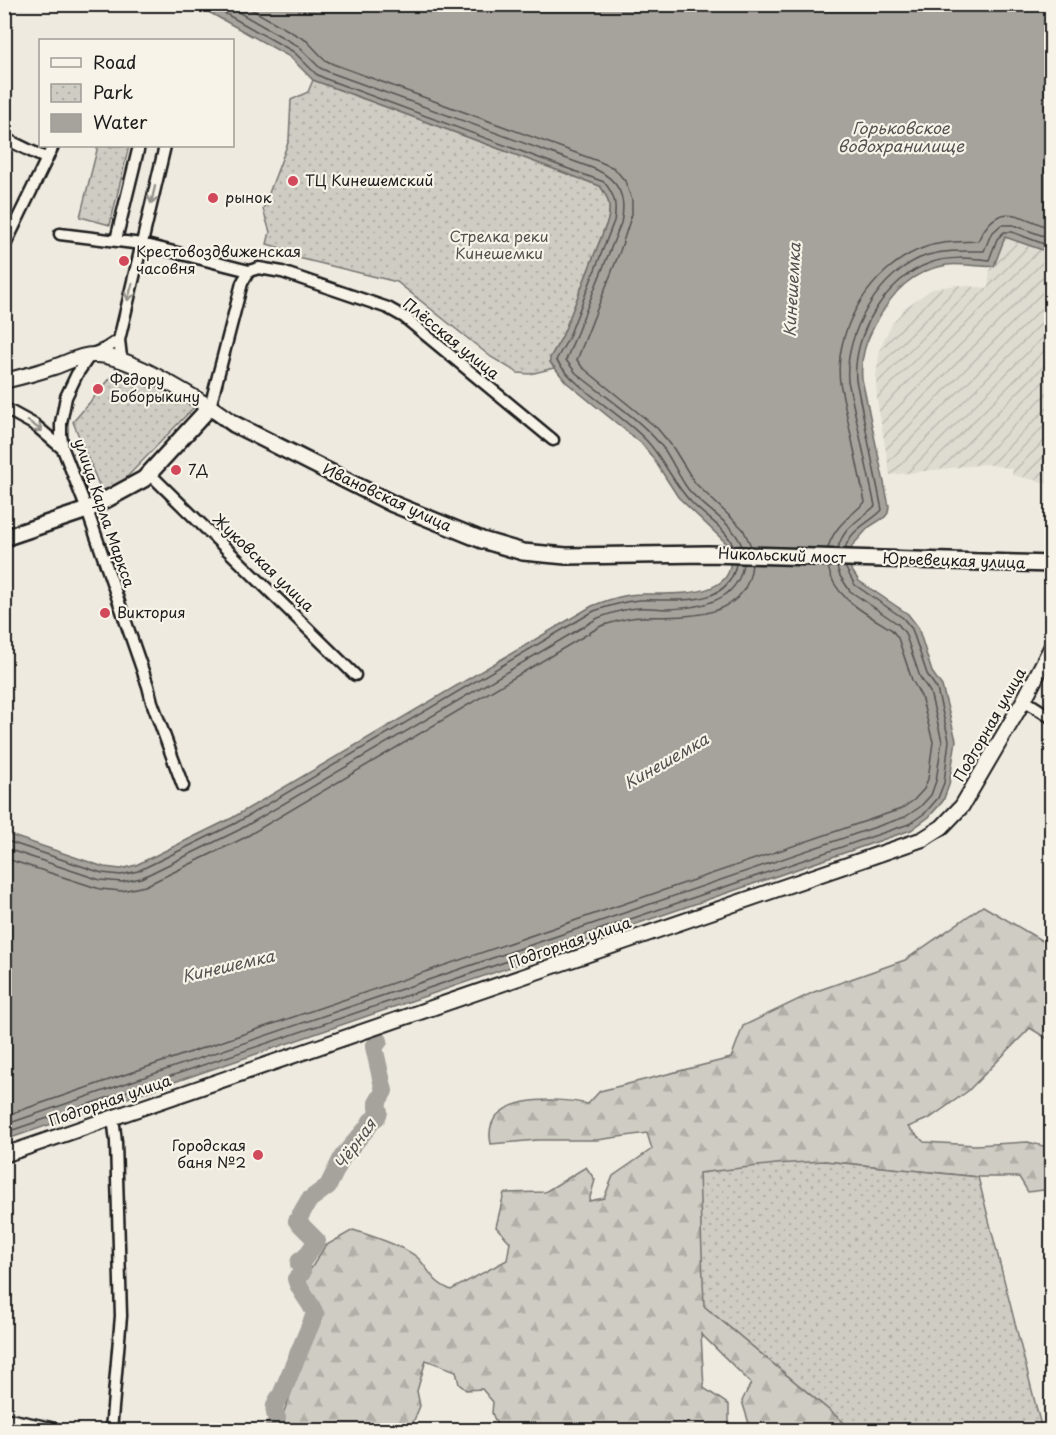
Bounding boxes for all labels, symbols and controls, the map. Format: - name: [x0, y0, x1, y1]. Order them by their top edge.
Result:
- legend: [39, 39, 234, 147]
- text: Road: [93, 48, 137, 75]
- text: Park: [93, 78, 133, 105]
- text: Water: [93, 108, 148, 135]
- water label: Горьковское водохранилище: [838, 115, 965, 157]
- place label: ТЦ Кинешемский: [305, 168, 433, 191]
- marker: ТЦ Кинешемский: [286, 174, 300, 188]
- one-way arrow: [147, 185, 159, 204]
- place label: рынок: [225, 185, 272, 208]
- marker: рынок: [206, 191, 220, 205]
- park label: Стрелка реки Кинешемки: [449, 224, 549, 264]
- place label: Крестовоздвиженская часовня: [136, 239, 301, 279]
- water label: Кинешемка: [777, 241, 806, 338]
- marker: Крестовоздвиженская часовня: [117, 254, 131, 268]
- one-way arrow: [124, 282, 135, 301]
- street label: Плёсская улица: [399, 292, 506, 384]
- place label: Федору Боборыкину: [110, 367, 200, 407]
- marker: Федору Боборыкину: [91, 382, 105, 396]
- one-way arrow: [27, 420, 43, 432]
- street label: улица Карла Маркса: [69, 435, 142, 591]
- place label: 7Д: [188, 457, 209, 480]
- street label: Ивановская улица: [319, 457, 456, 537]
- marker: 7Д: [169, 463, 183, 477]
- street label: Жуковская улица: [208, 507, 320, 617]
- street label: Никольский мост: [718, 541, 847, 568]
- street label: Юрьевецкая улица: [882, 546, 1026, 574]
- place label: Виктория: [117, 600, 186, 623]
- marker: Виктория: [98, 606, 112, 620]
- street label: Подгорная улица: [947, 662, 1031, 786]
- water label: Кинешемка: [619, 726, 713, 794]
- street label: Подгорная улица: [505, 910, 634, 973]
- water label: Кинешемка: [179, 943, 277, 987]
- street label: Подгорная улица: [45, 1068, 174, 1131]
- water label: Чёрная: [327, 1112, 382, 1174]
- place label: Городская баня №2: [172, 1133, 246, 1173]
- marker: Городская баня №2: [251, 1148, 265, 1162]

